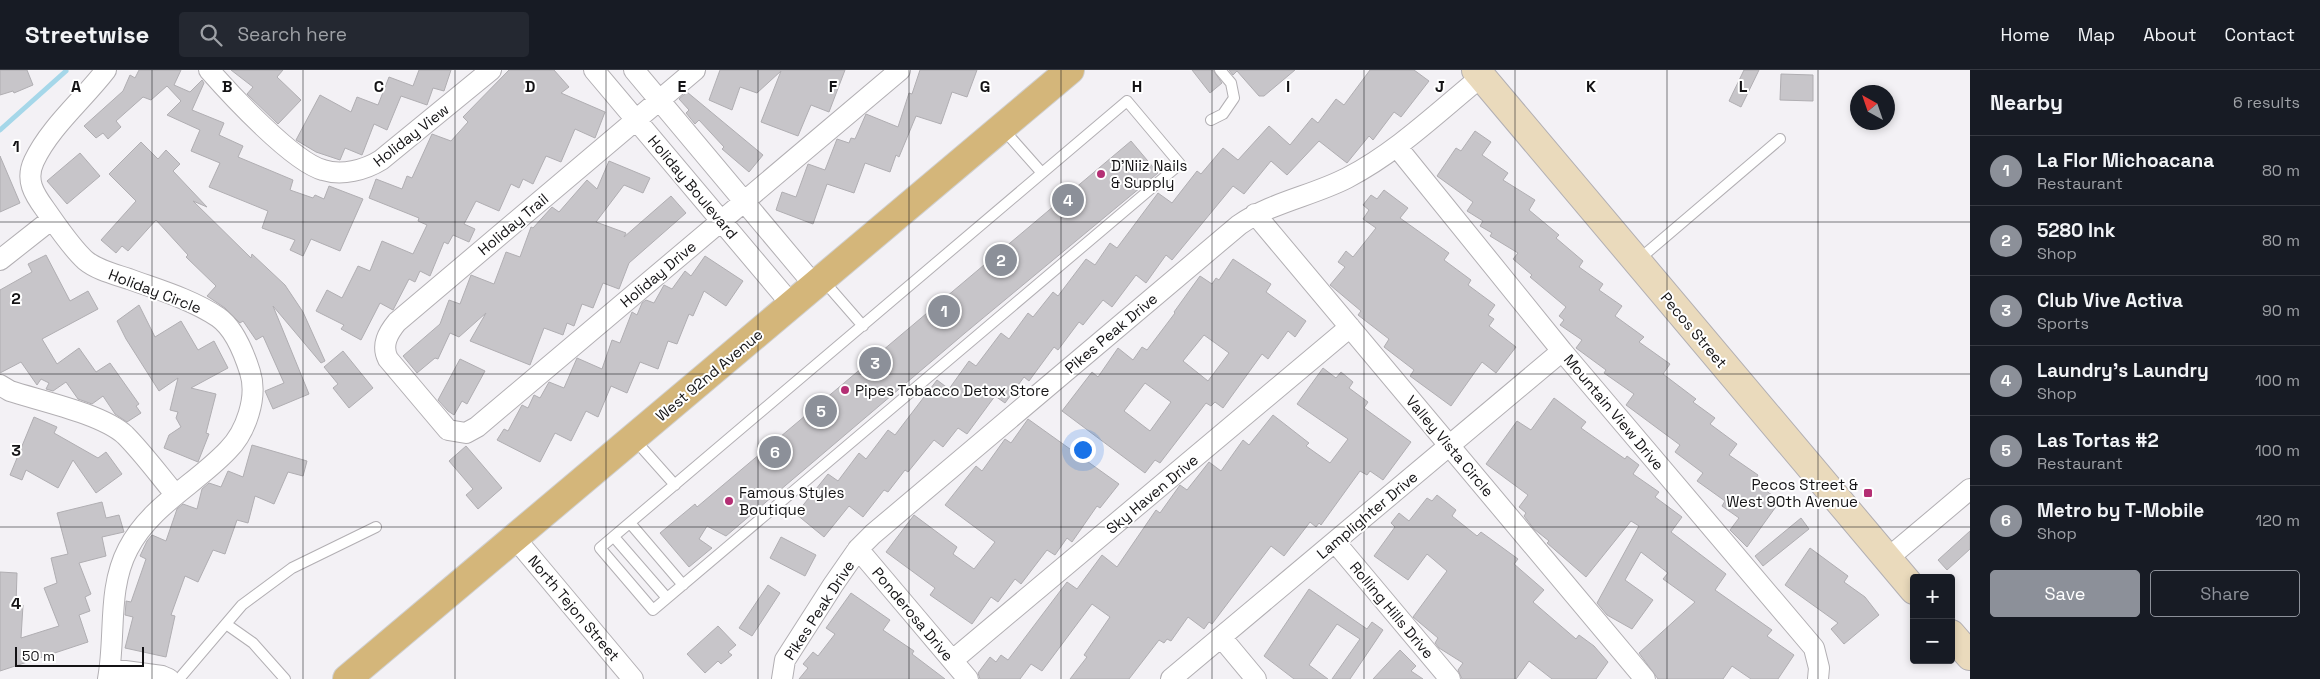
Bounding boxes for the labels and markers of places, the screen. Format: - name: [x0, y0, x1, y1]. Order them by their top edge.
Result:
- place label: D'Niiz Nails & Supply: [1111, 156, 1187, 192]
- marker: D'Niiz Nails & Supply: [1095, 168, 1107, 180]
- pin: 4: [1052, 181, 1084, 219]
- pin: 2: [985, 241, 1017, 279]
- pin: 1: [928, 292, 960, 330]
- pin: 3: [859, 344, 891, 382]
- place label: Pipes Tobacco Detox Store: [855, 381, 1049, 400]
- marker: Pipes Tobacco Detox Store: [839, 384, 851, 396]
- pin: 5: [805, 392, 837, 430]
- pin: 6: [759, 433, 791, 471]
- place label: Pecos Street & West 90th Avenue: [1726, 475, 1858, 511]
- place label: Famous Styles Boutique: [739, 483, 845, 519]
- marker: Pecos Street & West 90th Avenue: [1862, 487, 1874, 499]
- marker: Famous Styles Boutique: [723, 495, 735, 507]

